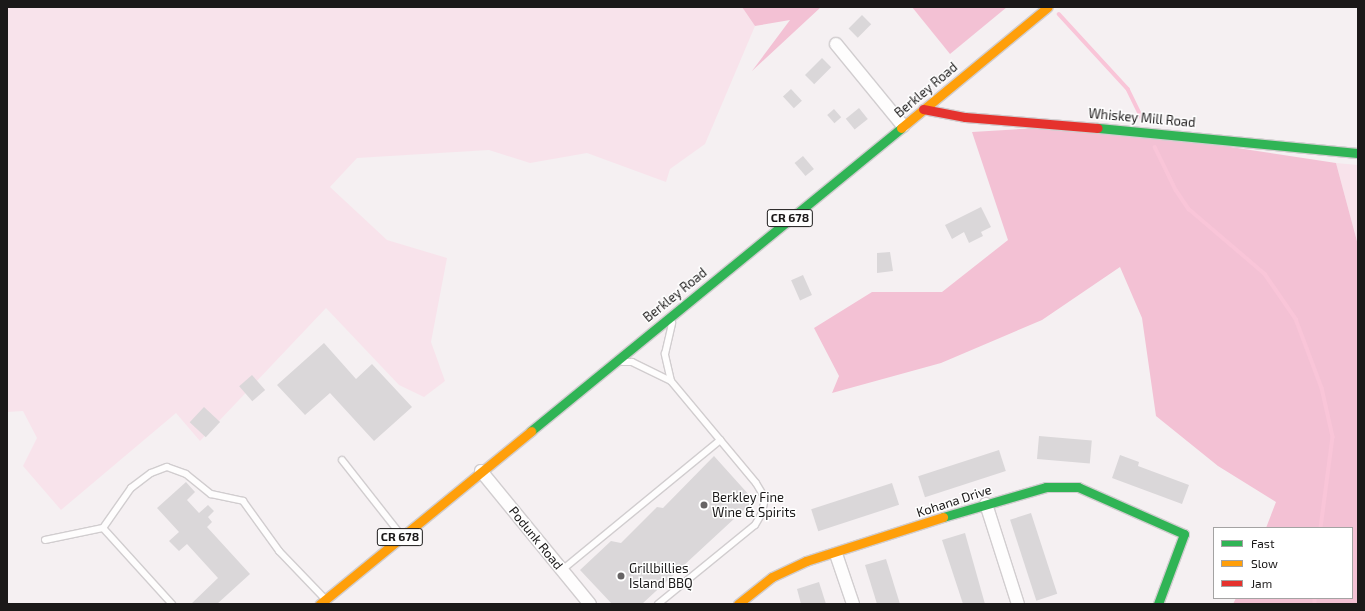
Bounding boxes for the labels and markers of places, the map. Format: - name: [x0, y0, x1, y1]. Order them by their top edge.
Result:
- place label: Berkley Fine Wine & Spirits: [712, 490, 796, 521]
- marker: Berkley Fine Wine & Spirits: [699, 500, 709, 510]
- place label: Grillbillies Island BBQ: [629, 561, 693, 592]
- marker: Grillbillies Island BBQ: [616, 571, 626, 581]

